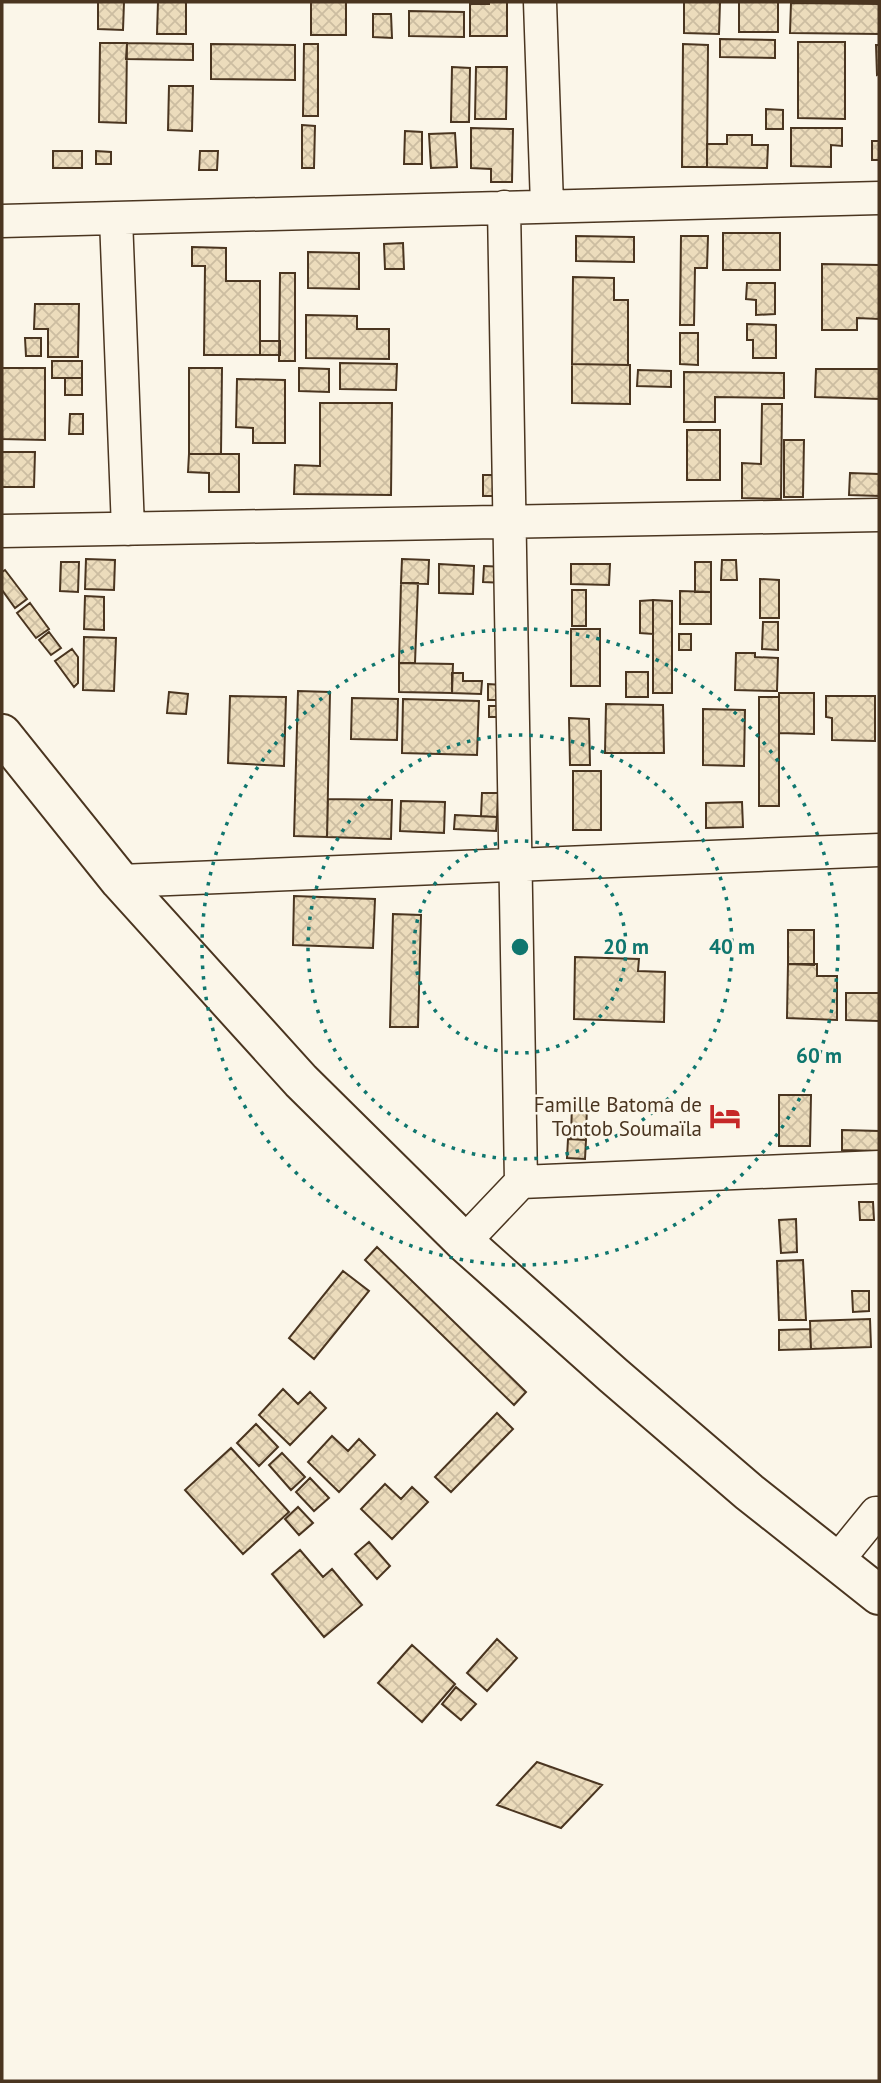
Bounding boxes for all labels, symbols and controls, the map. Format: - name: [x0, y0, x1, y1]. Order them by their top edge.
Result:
- text: 20 m: [603, 933, 649, 960]
- text: 40 m: [709, 933, 755, 960]
- centre of rings: [508, 935, 532, 959]
- text: 60 m: [796, 1042, 842, 1069]
- place label: Famille Batoma de Tontob Soumaïla: [534, 1091, 702, 1142]
- hotel icon: Famille Batoma de Tontob Soumaïla: [708, 1099, 742, 1133]

